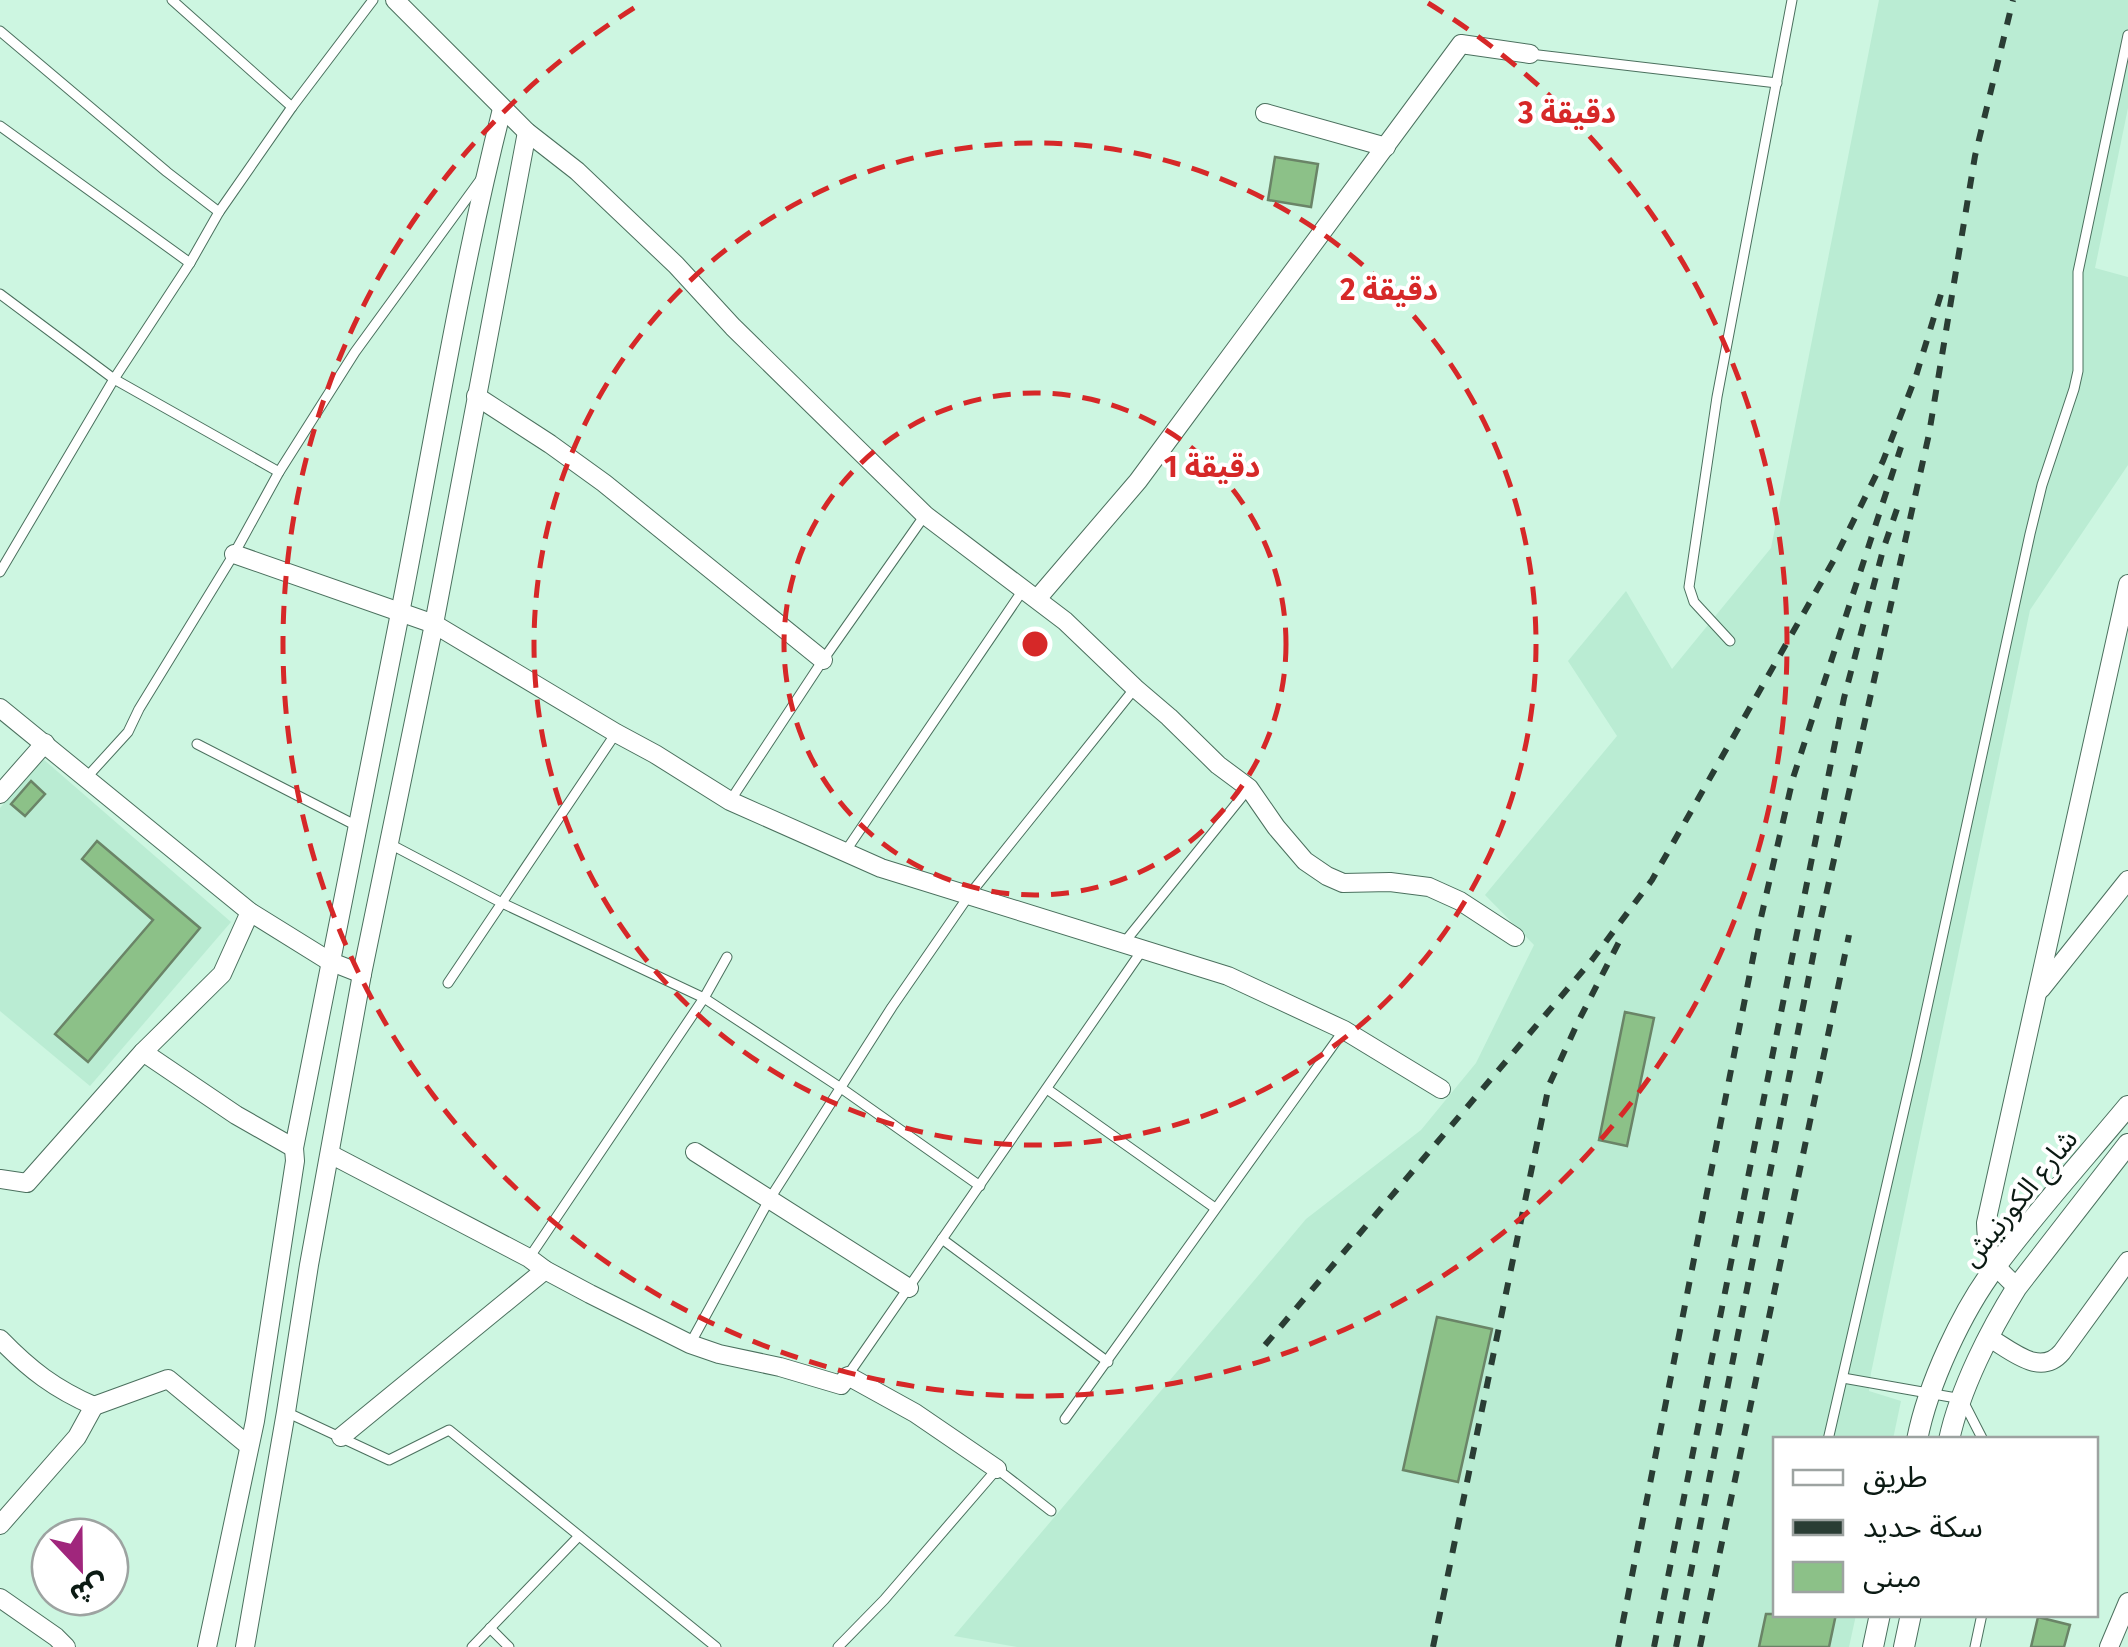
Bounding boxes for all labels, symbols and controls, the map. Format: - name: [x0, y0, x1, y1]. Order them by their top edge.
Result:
- text: 3 دقيقة: [1517, 95, 1616, 131]
- text: 2 دقيقة: [1340, 272, 1438, 308]
- text: 1 دقيقة: [1164, 449, 1260, 485]
- centre of rings: [1017, 626, 1053, 662]
- street label: شارع الكورنيش: [1954, 1123, 2087, 1276]
- legend: [1773, 1437, 2098, 1617]
- text: طريق: [1863, 1459, 1928, 1495]
- text: سكة حديد: [1863, 1509, 1983, 1545]
- north arrow: [30, 1517, 130, 1617]
- text: مبنى: [1863, 1559, 1921, 1595]
- text: ش: [65, 1567, 113, 1612]

